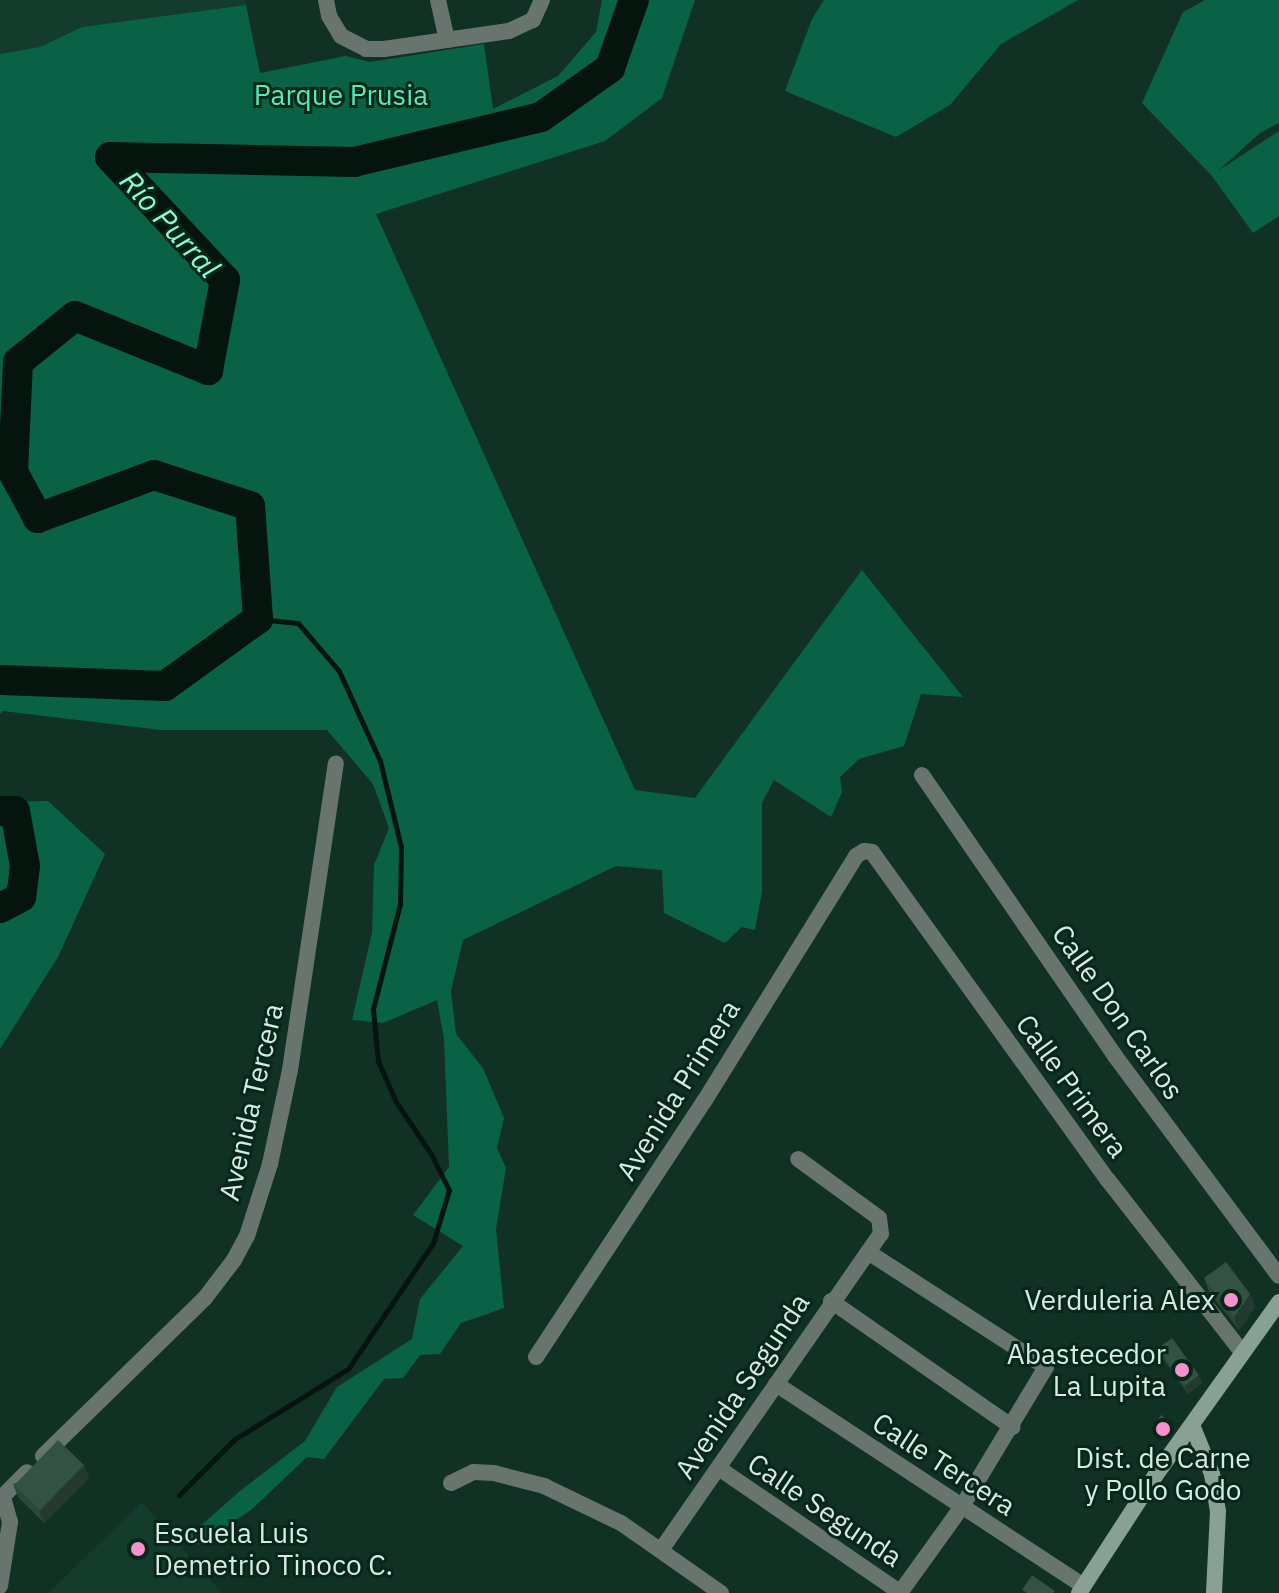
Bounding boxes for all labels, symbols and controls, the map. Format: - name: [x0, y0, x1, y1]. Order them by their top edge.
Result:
- park label: Parque Prusia: [254, 78, 428, 112]
- water label: Río Purral: [113, 163, 227, 285]
- street label: Calle Don Carlos: [1045, 918, 1191, 1106]
- street label: Avenida Primera: [609, 994, 747, 1186]
- street label: Avenida Tercera: [212, 1000, 290, 1204]
- street label: Calle Primera: [1009, 1008, 1135, 1164]
- place label: Verduleria Alex: [1025, 1283, 1215, 1317]
- street label: Avenida Segunda: [668, 1287, 816, 1485]
- marker: Verduleria Alex: [1222, 1291, 1240, 1309]
- place label: Abastecedor La Lupita: [1007, 1337, 1166, 1403]
- marker: Abastecedor La Lupita: [1173, 1361, 1191, 1379]
- street label: Calle Tercera: [866, 1405, 1022, 1523]
- marker: Dist. de Carne y Pollo Godo: [1154, 1420, 1172, 1438]
- place label: Dist. de Carne y Pollo Godo: [1075, 1441, 1251, 1507]
- street label: Calle Segunda: [742, 1446, 908, 1574]
- place label: Escuela Luis Demetrio Tinoco C.: [154, 1516, 393, 1582]
- marker: Escuela Luis Demetrio Tinoco C.: [129, 1540, 147, 1558]

